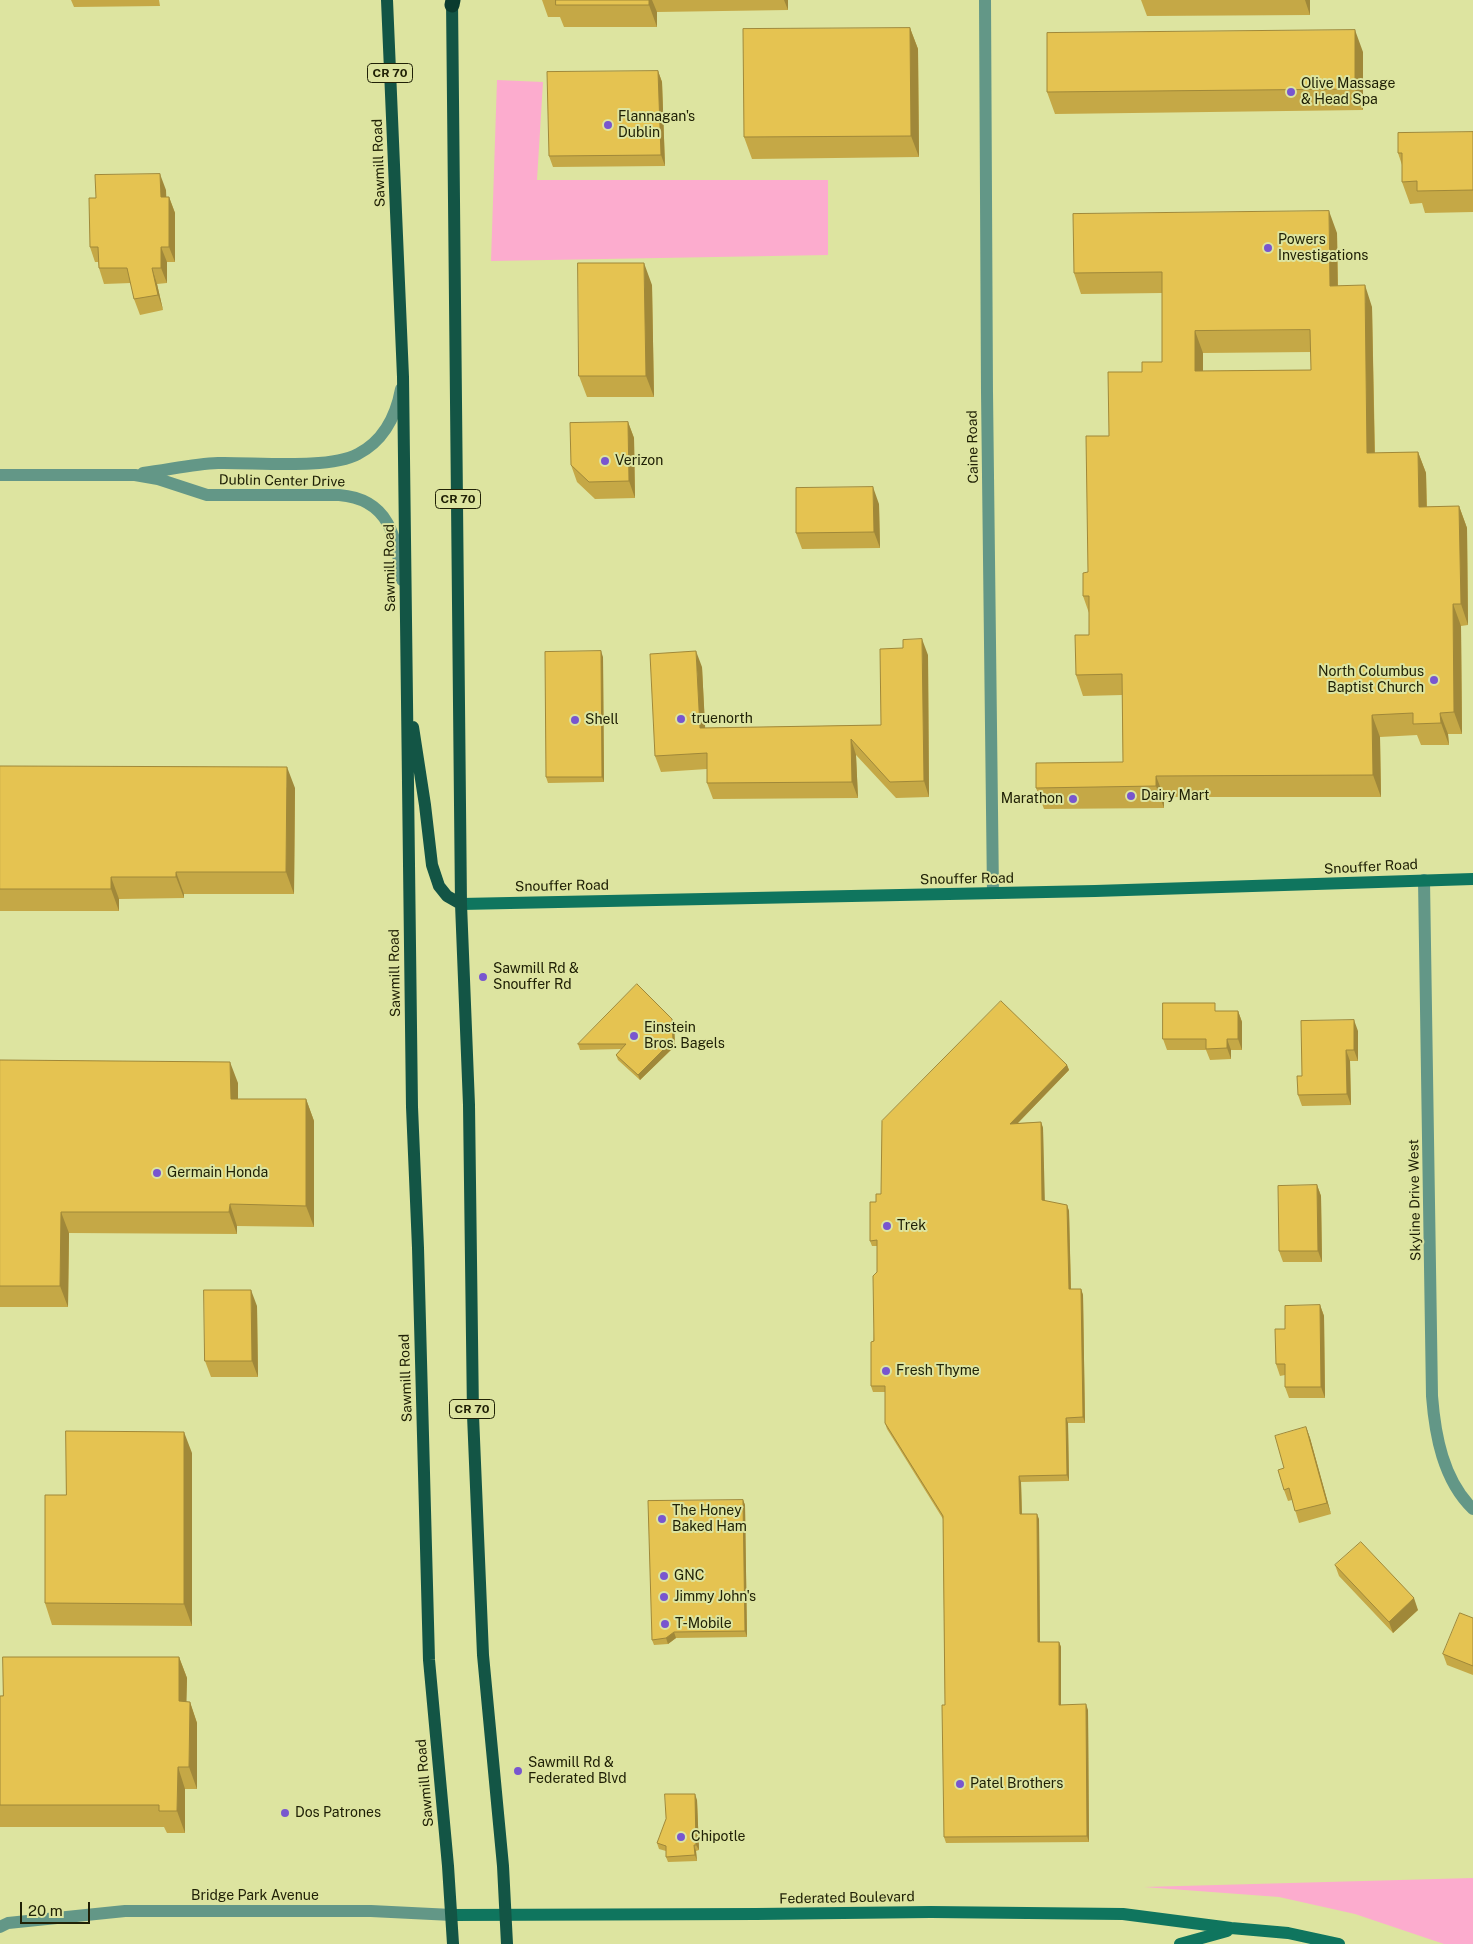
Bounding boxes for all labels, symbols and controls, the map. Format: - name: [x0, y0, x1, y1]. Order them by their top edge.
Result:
- road number: CR 70: [368, 64, 412, 82]
- place label: Olive Massage & Head Spa: [1301, 76, 1395, 108]
- marker: Olive Massage & Head Spa: [1285, 86, 1297, 98]
- place label: Flannagan's Dublin: [618, 109, 695, 142]
- street label: Sawmill Road: [369, 119, 389, 207]
- marker: Flannagan's Dublin: [602, 119, 614, 131]
- place label: Powers Investigations: [1278, 232, 1368, 264]
- marker: Powers Investigations: [1262, 242, 1274, 254]
- street label: Caine Road: [964, 410, 982, 484]
- place label: Verizon: [615, 453, 663, 469]
- marker: Verizon: [599, 455, 611, 467]
- street label: Dublin Center Drive: [219, 471, 345, 491]
- road number: CR 70: [436, 489, 480, 508]
- street label: Sawmill Road: [381, 524, 399, 612]
- place label: North Columbus Baptist Church: [1318, 664, 1424, 696]
- marker: North Columbus Baptist Church: [1428, 674, 1440, 686]
- place label: truenorth: [691, 711, 753, 727]
- place label: Shell: [585, 712, 619, 728]
- marker: truenorth: [675, 713, 687, 725]
- marker: Shell: [569, 714, 581, 726]
- place label: Dairy Mart: [1141, 788, 1209, 804]
- marker: Dairy Mart: [1125, 790, 1137, 802]
- place label: Marathon: [1001, 791, 1063, 807]
- marker: Marathon: [1067, 793, 1079, 805]
- street label: Snouffer Road: [1324, 856, 1418, 878]
- street label: Snouffer Road: [920, 870, 1014, 888]
- street label: Snouffer Road: [515, 877, 609, 895]
- street label: Sawmill Road: [386, 929, 404, 1017]
- place label: Sawmill Rd & Snouffer Rd: [493, 961, 579, 994]
- marker: Sawmill Rd & Snouffer Rd: [477, 971, 489, 983]
- place label: Einstein Bros. Bagels: [644, 1020, 725, 1052]
- marker: Einstein Bros. Bagels: [628, 1030, 640, 1042]
- street label: Skyline Drive West: [1406, 1139, 1424, 1261]
- place label: Germain Honda: [167, 1165, 268, 1181]
- marker: Germain Honda: [151, 1167, 163, 1179]
- place label: Trek: [897, 1218, 926, 1234]
- marker: Trek: [881, 1220, 893, 1232]
- street label: Sawmill Road: [396, 1334, 416, 1422]
- place label: Fresh Thyme: [896, 1363, 980, 1379]
- marker: Fresh Thyme: [880, 1365, 892, 1377]
- road number: CR 70: [450, 1400, 494, 1418]
- place label: The Honey Baked Ham: [672, 1503, 747, 1535]
- marker: The Honey Baked Ham: [656, 1513, 668, 1525]
- place label: GNC: [674, 1568, 704, 1584]
- marker: GNC: [658, 1570, 670, 1582]
- place label: Jimmy John's: [674, 1589, 756, 1605]
- marker: Jimmy John's: [658, 1591, 670, 1603]
- place label: T-Mobile: [675, 1616, 732, 1632]
- marker: T-Mobile: [659, 1618, 671, 1630]
- street label: Sawmill Road: [413, 1738, 437, 1828]
- place label: Sawmill Rd & Federated Blvd: [528, 1755, 627, 1788]
- marker: Sawmill Rd & Federated Blvd: [512, 1765, 524, 1777]
- place label: Patel Brothers: [970, 1776, 1063, 1792]
- marker: Patel Brothers: [954, 1778, 966, 1790]
- place label: Dos Patrones: [295, 1805, 381, 1821]
- marker: Dos Patrones: [279, 1807, 291, 1819]
- place label: Chipotle: [691, 1829, 745, 1845]
- marker: Chipotle: [675, 1831, 687, 1843]
- street label: Bridge Park Avenue: [191, 1888, 319, 1904]
- street label: Federated Boulevard: [779, 1888, 915, 1908]
- scale bar: [22, 1892, 92, 1924]
- text: 20 m: [28, 1902, 63, 1919]

